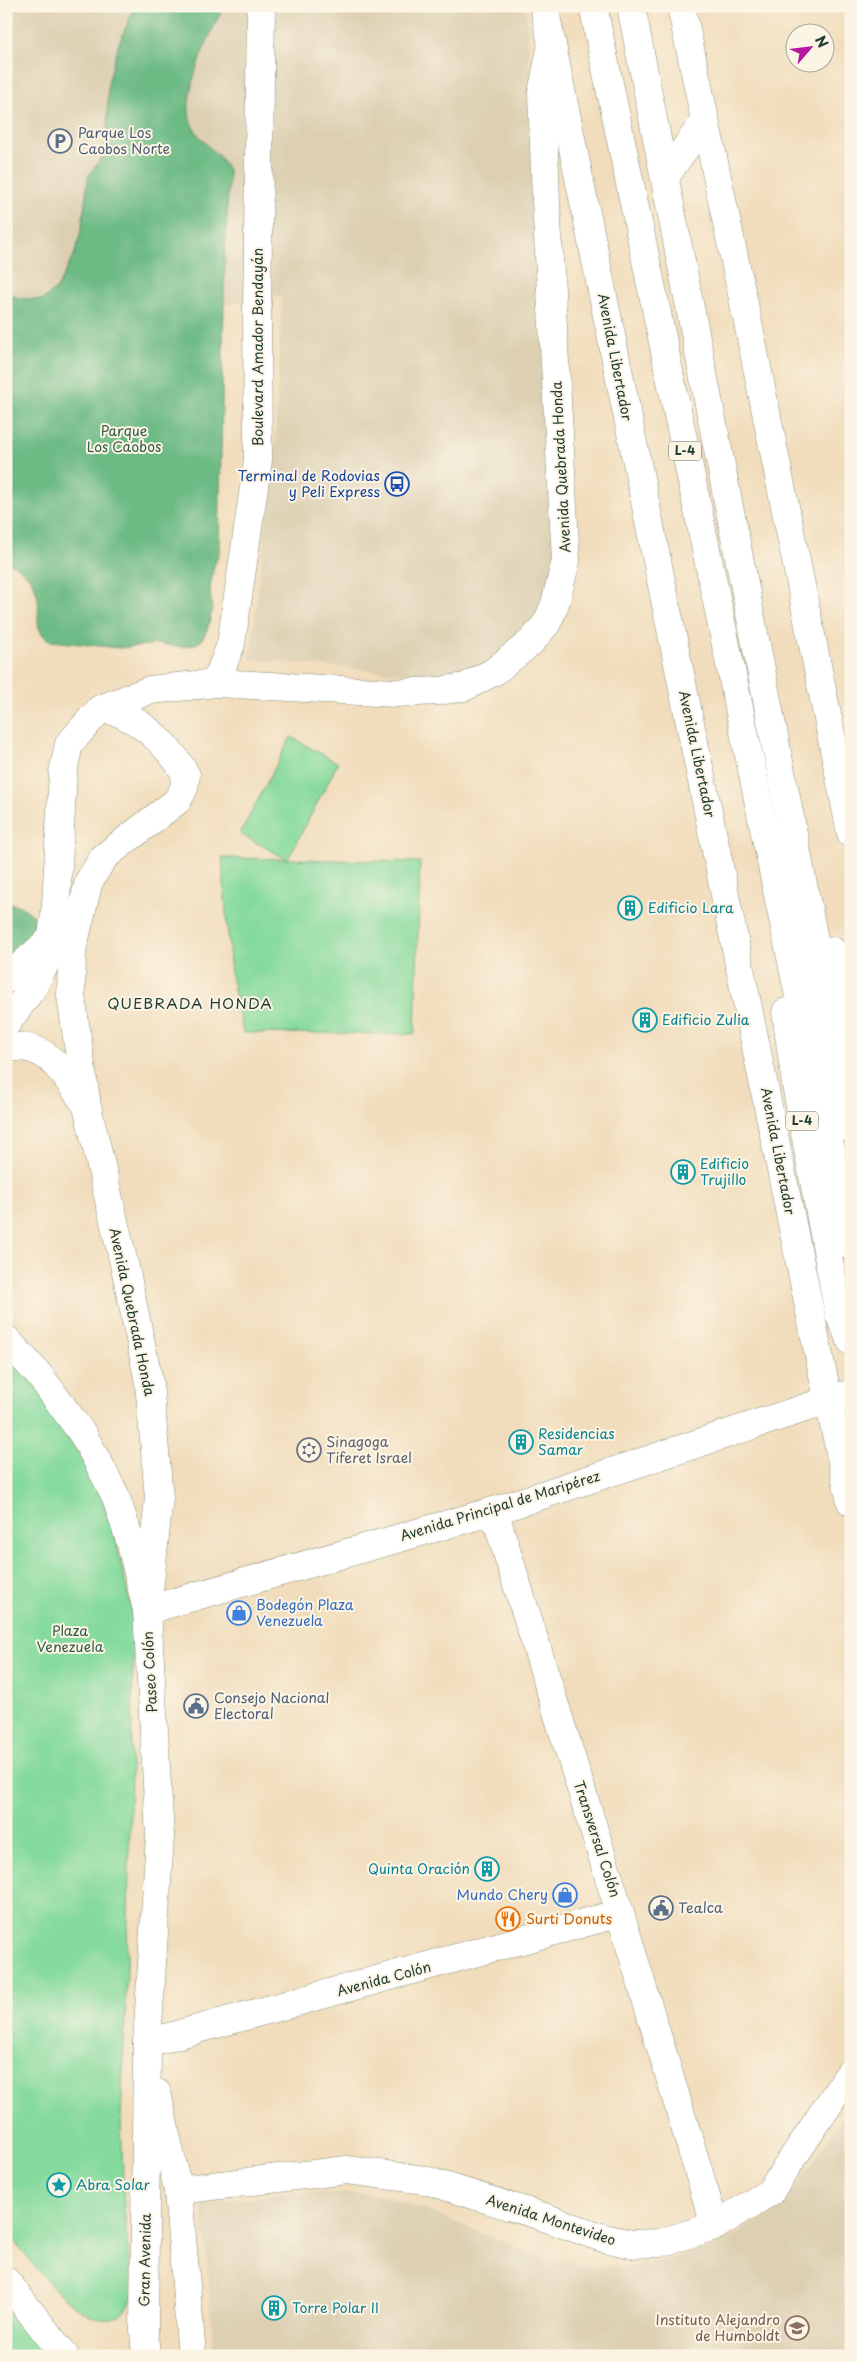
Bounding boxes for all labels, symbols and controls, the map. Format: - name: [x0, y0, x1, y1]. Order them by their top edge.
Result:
- north arrow: [784, 22, 834, 72]
- text: N: [810, 32, 834, 51]
- place label: Parque Los Caobos Norte: [78, 122, 170, 159]
- parking icon: Parque Los Caobos Norte: [47, 128, 73, 154]
- street label: Boulevard Amador Bendayán: [247, 248, 268, 446]
- street label: Avenida Libertador: [593, 291, 638, 423]
- street label: Avenida Quebrada Honda: [546, 380, 575, 553]
- park label: Parque Los Caobos: [87, 420, 161, 457]
- road number: L-4: [669, 442, 701, 461]
- place label: Terminal de Rodovias y Peli Express: [238, 465, 380, 502]
- bus stop icon: Terminal de Rodovias y Peli Express: [384, 471, 410, 497]
- street label: Avenida Libertador: [674, 688, 721, 820]
- building icon: Edificio Lara: [617, 895, 643, 921]
- place label: Edificio Lara: [648, 897, 734, 918]
- district label: QUEBRADA HONDA: [107, 991, 273, 1014]
- building icon: Edificio Zulia: [632, 1007, 658, 1033]
- place label: Edificio Zulia: [662, 1009, 750, 1030]
- street label: Avenida Libertador: [756, 1085, 801, 1217]
- road number: L-4: [786, 1112, 818, 1130]
- place label: Edificio Trujillo: [700, 1153, 749, 1190]
- building icon: Edificio Trujillo: [670, 1159, 696, 1185]
- street label: Avenida Quebrada Honda: [104, 1226, 161, 1398]
- place label: Residencias Samar: [538, 1423, 615, 1460]
- building icon: Residencias Samar: [508, 1429, 534, 1455]
- place label: Sinagoga Tiferet Israel: [326, 1431, 412, 1468]
- synagogue icon: Sinagoga Tiferet Israel: [296, 1437, 322, 1463]
- street label: Avenida Principal de Maripérez: [397, 1465, 603, 1546]
- place label: Bodegón Plaza Venezuela: [256, 1594, 354, 1631]
- shop icon: Bodegón Plaza Venezuela: [226, 1600, 252, 1626]
- park label: Plaza Venezuela: [37, 1620, 104, 1657]
- street label: Paseo Colón: [137, 1631, 162, 1713]
- place label: Consejo Nacional Electoral: [214, 1687, 329, 1724]
- public building icon: Consejo Nacional Electoral: [183, 1693, 209, 1719]
- street label: Transversal Colón: [569, 1778, 626, 1900]
- building icon: Quinta Oración: [474, 1856, 500, 1882]
- place label: Quinta Oración: [368, 1858, 470, 1879]
- shop icon: Mundo Chery: [552, 1882, 578, 1908]
- place label: Mundo Chery: [457, 1884, 548, 1905]
- public building icon: Tealca: [648, 1895, 674, 1921]
- place label: Tealca: [678, 1897, 723, 1918]
- restaurant icon: Surti Donuts: [495, 1906, 521, 1932]
- place label: Surti Donuts: [526, 1908, 612, 1929]
- street label: Avenida Colón: [334, 1956, 433, 2001]
- place icon: Abra Solar: [46, 2172, 72, 2198]
- place label: Abra Solar: [76, 2174, 150, 2195]
- street label: Avenida Montevideo: [484, 2189, 619, 2250]
- street label: Gran Avenida: [133, 2213, 156, 2307]
- building icon: Torre Polar II: [261, 2295, 287, 2321]
- place label: Torre Polar II: [292, 2297, 379, 2318]
- place label: Instituto Alejandro de Humboldt: [655, 2309, 780, 2346]
- school or university icon: Instituto Alejandro de Humboldt: [784, 2315, 810, 2341]

